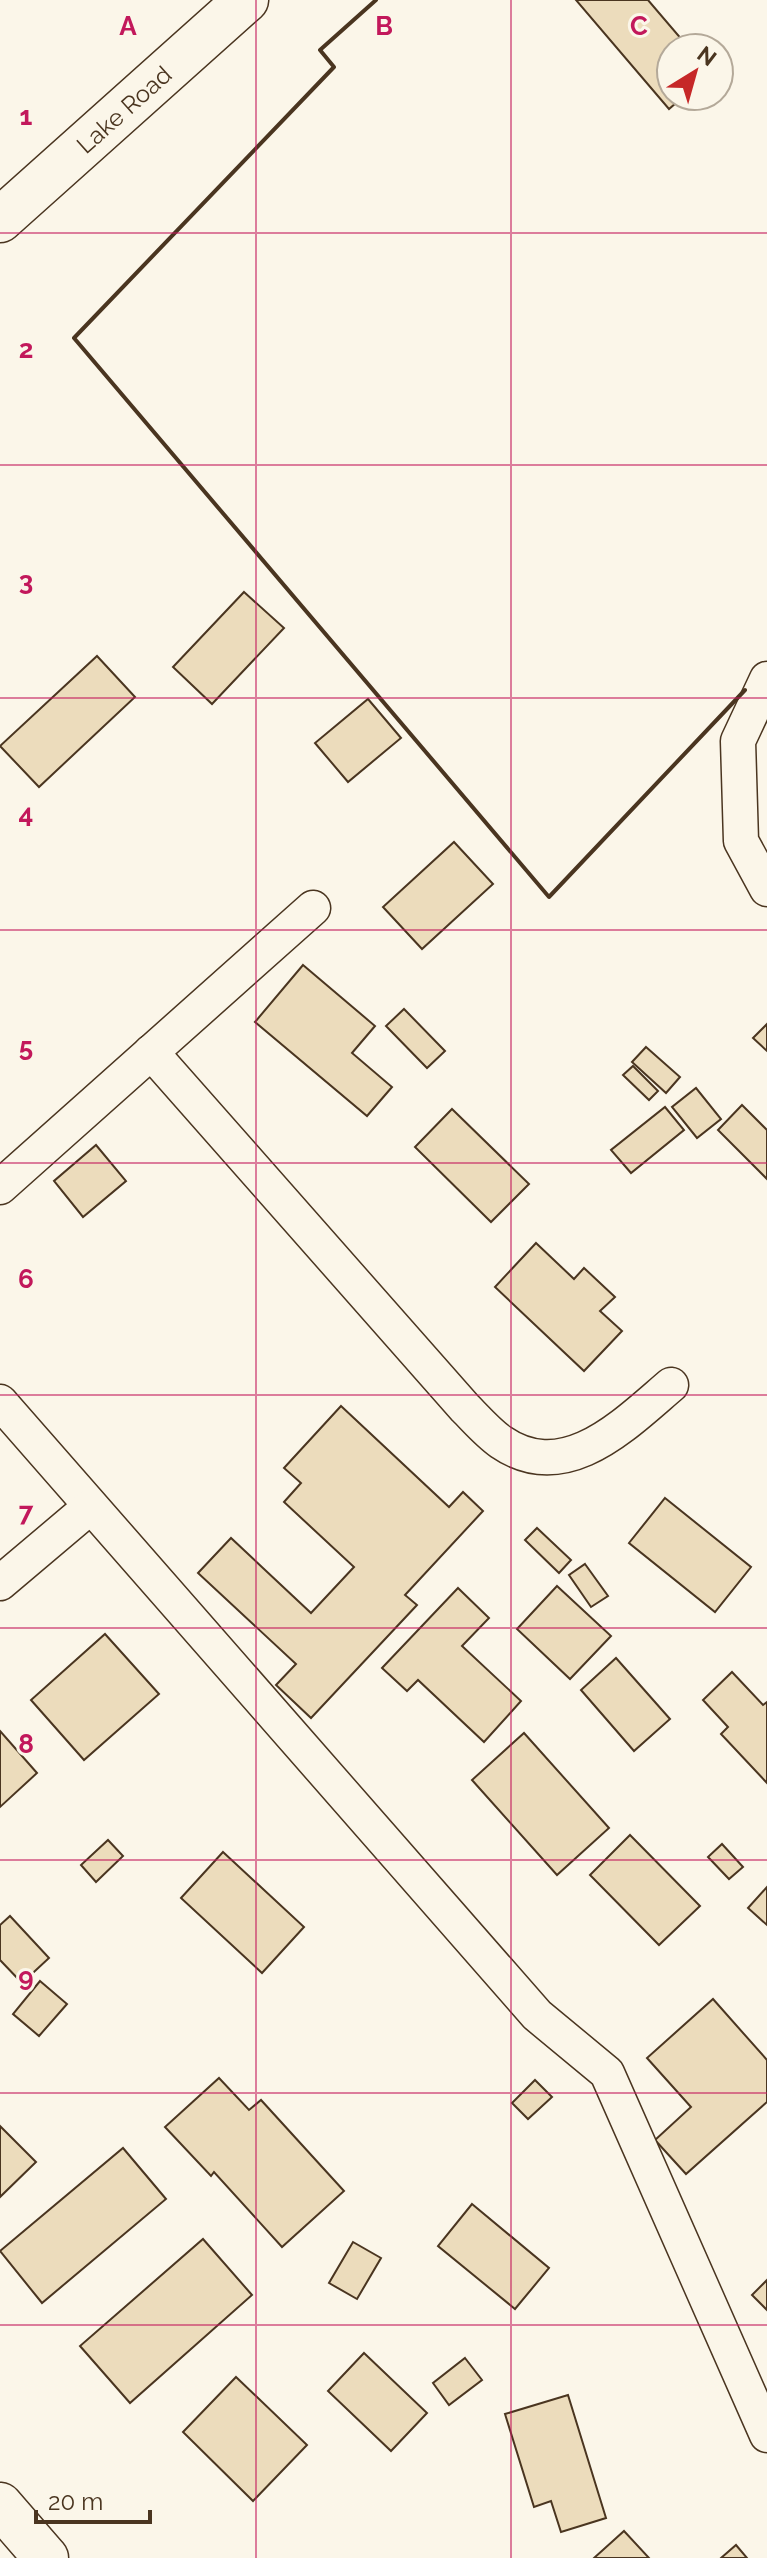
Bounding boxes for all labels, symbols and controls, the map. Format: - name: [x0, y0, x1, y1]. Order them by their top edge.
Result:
- text: A: [119, 11, 137, 41]
- text: B: [375, 11, 393, 41]
- text: C: [630, 11, 648, 41]
- north arrow: [655, 32, 735, 112]
- text: N: [693, 41, 722, 71]
- street label: Lake Road: [70, 60, 177, 159]
- text: 1: [20, 101, 33, 131]
- text: 2: [19, 334, 33, 364]
- text: 3: [19, 566, 33, 596]
- text: 4: [19, 799, 33, 829]
- text: 5: [19, 1032, 33, 1062]
- text: 6: [18, 1264, 34, 1294]
- text: 7: [19, 1497, 34, 1527]
- text: 8: [18, 1729, 34, 1759]
- text: 9: [18, 1962, 34, 1992]
- scale bar: [36, 2474, 150, 2524]
- text: 20 m: [48, 2487, 103, 2516]

